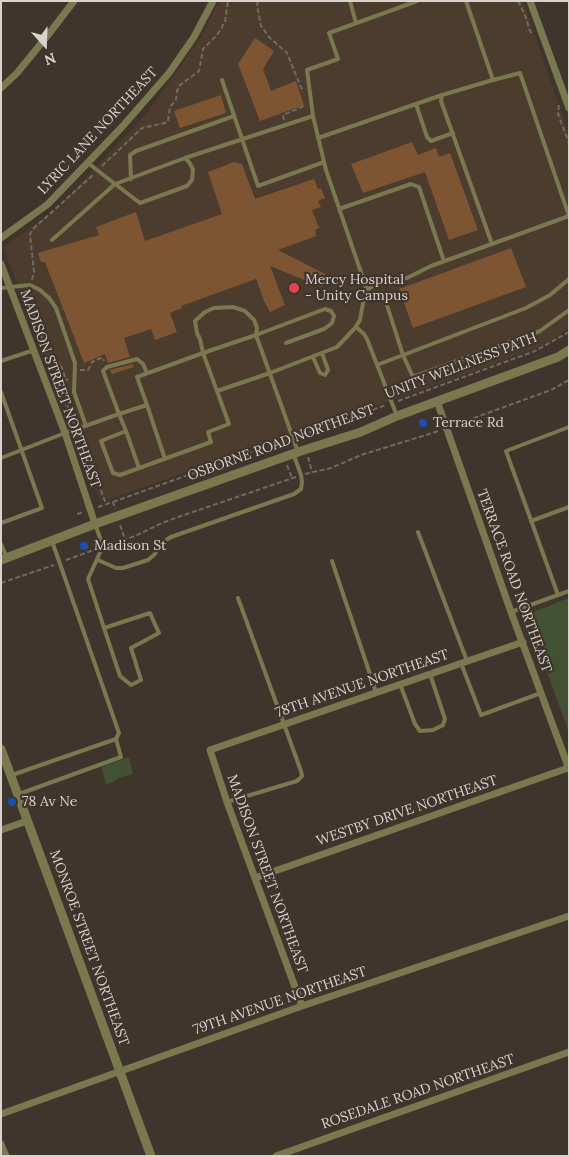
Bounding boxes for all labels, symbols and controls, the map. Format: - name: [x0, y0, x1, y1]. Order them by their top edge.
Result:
- north arrow: [20, 20, 70, 70]
- text: N: [42, 49, 58, 69]
- street label: LYRIC LANE NORTHEAST: [35, 64, 161, 198]
- place label: Mercy Hospital - Unity Campus: [305, 272, 408, 304]
- marker: Mercy Hospital - Unity Campus: [287, 281, 301, 295]
- street label: MADISON STREET NORTHEAST: [16, 287, 104, 491]
- street label: UNITY WELLNESS PATH: [382, 329, 540, 403]
- street label: OSBORNE ROAD NORTHEAST: [185, 401, 377, 485]
- place label: Terrace Rd: [433, 415, 504, 431]
- marker: Terrace Rd: [417, 417, 429, 429]
- street label: TERRACE ROAD NORTHEAST: [473, 487, 555, 675]
- place label: Madison St: [94, 538, 167, 554]
- marker: Madison St: [78, 540, 90, 552]
- street label: 78TH AVENUE NORTHEAST: [273, 646, 451, 722]
- street label: MADISON STREET NORTHEAST: [223, 772, 311, 976]
- street label: WESTBY DRIVE NORTHEAST: [314, 772, 500, 850]
- place label: 78 Av Ne: [22, 794, 77, 810]
- marker: 78 Av Ne: [6, 796, 18, 808]
- street label: MONROE STREET NORTHEAST: [46, 848, 132, 1048]
- street label: 79TH AVENUE NORTHEAST: [191, 963, 369, 1039]
- street label: ROSEDALE ROAD NORTHEAST: [319, 1051, 517, 1133]

